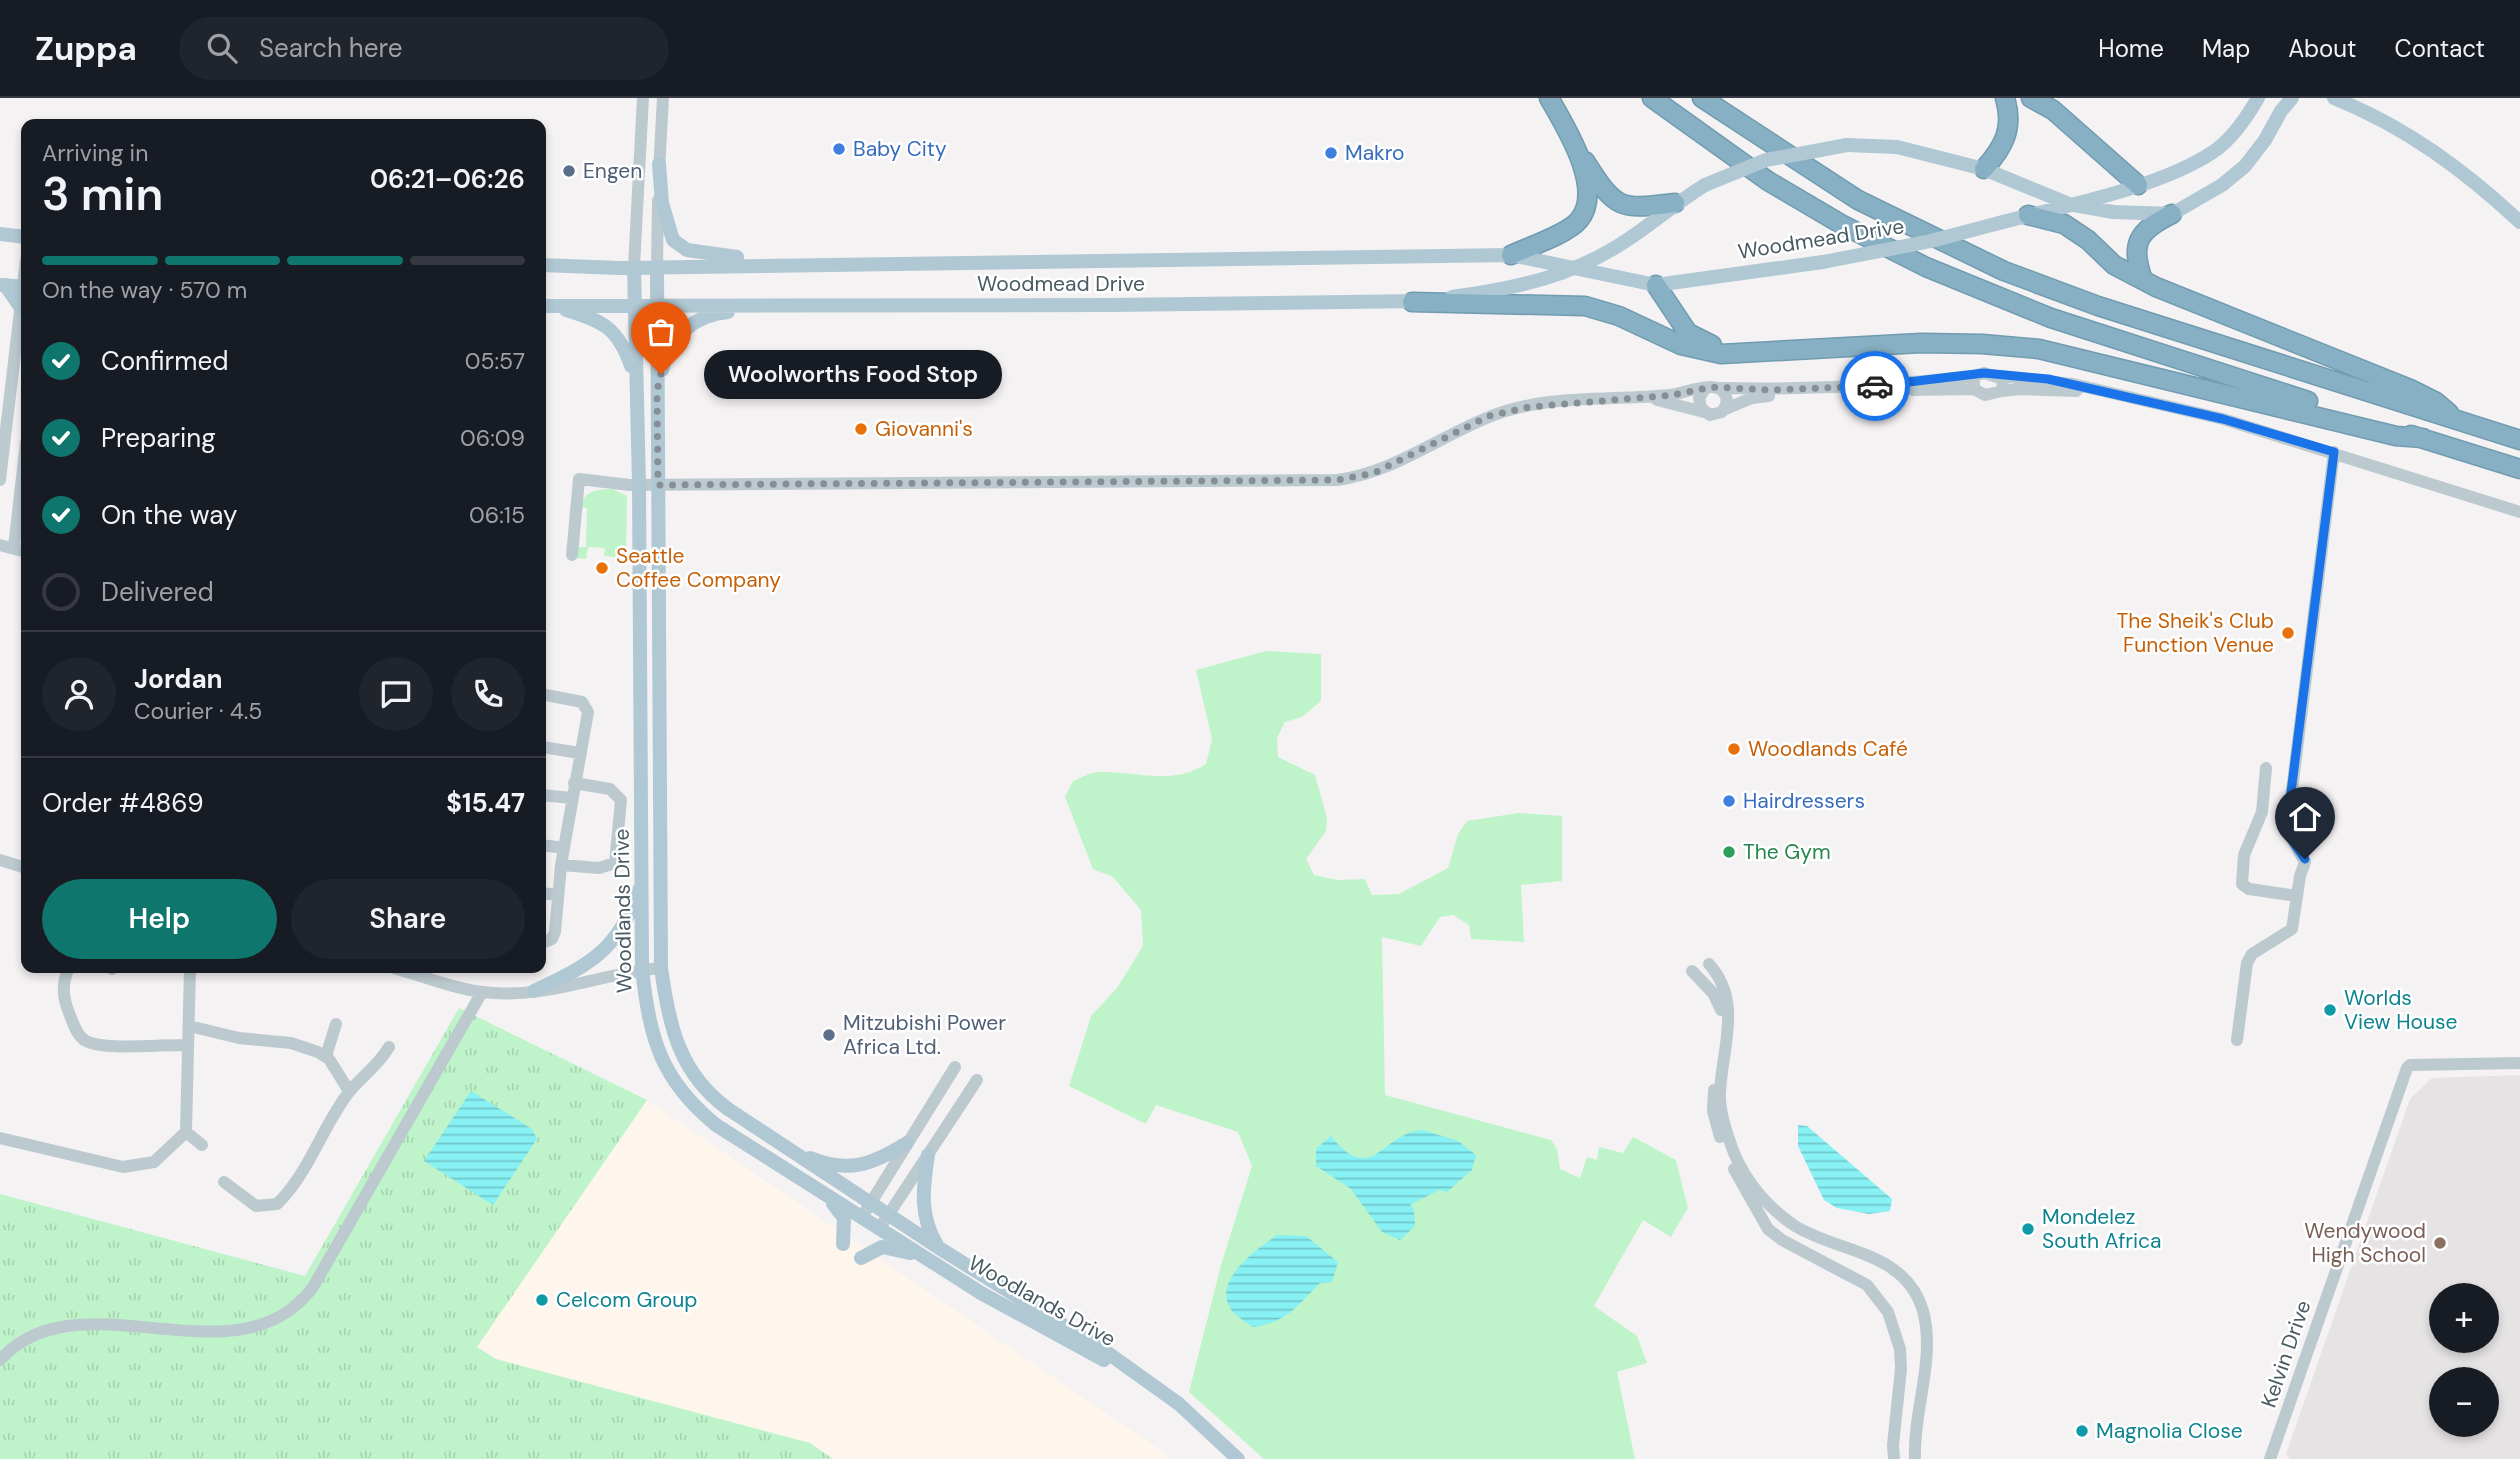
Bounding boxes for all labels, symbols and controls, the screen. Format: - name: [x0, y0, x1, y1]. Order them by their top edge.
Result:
- search box: [179, 17, 669, 80]
- text: Zuppa: [35, 27, 137, 70]
- icon: search: [203, 29, 241, 67]
- text: Search here: [259, 31, 402, 65]
- text: Home: [2098, 33, 2164, 64]
- text: Map: [2202, 33, 2250, 64]
- text: About: [2288, 33, 2357, 64]
- text: Contact: [2395, 33, 2485, 64]
- place label: Baby City: [853, 135, 947, 163]
- text: Arriving in: [42, 138, 148, 168]
- place label: Makro: [1345, 139, 1405, 167]
- marker: Baby City: [831, 141, 847, 157]
- marker: Makro: [1323, 145, 1339, 161]
- place label: Engen: [583, 157, 642, 185]
- text: 06:21–06:26: [370, 162, 525, 196]
- marker: Engen: [561, 163, 577, 179]
- text: 3 min: [42, 164, 163, 224]
- street label: Woodmead Drive: [1736, 212, 1906, 266]
- street label: Woodmead Drive: [977, 270, 1145, 298]
- text: On the way · 570 m: [42, 275, 247, 305]
- pin: [631, 302, 691, 374]
- icon: bag: [642, 313, 680, 351]
- icon: check: [42, 342, 80, 380]
- text: Confirmed: [101, 344, 228, 378]
- text: 05:57: [465, 346, 525, 376]
- callout: Woolworths Food Stop: [703, 350, 1001, 398]
- courier: [1840, 351, 1910, 421]
- text: Woolworths Food Stop: [728, 359, 978, 389]
- icon: car: [1856, 367, 1894, 405]
- place label: Giovanni's: [875, 415, 973, 443]
- icon: check: [42, 419, 80, 457]
- text: Preparing: [101, 421, 216, 455]
- marker: Giovanni's: [853, 421, 869, 437]
- text: 06:09: [460, 423, 525, 453]
- icon: check: [42, 496, 80, 534]
- text: On the way: [101, 498, 237, 532]
- text: 06:15: [469, 500, 525, 530]
- place label: Seattle Coffee Company: [616, 542, 781, 594]
- marker: Seattle Coffee Company: [594, 560, 610, 576]
- text: Delivered: [101, 575, 214, 609]
- place label: The Sheik's Club Function Venue: [2116, 607, 2274, 659]
- marker: The Sheik's Club Function Venue: [2280, 625, 2296, 641]
- button: person: [42, 657, 116, 731]
- button: chat: [359, 657, 433, 731]
- button: phone: [451, 657, 525, 731]
- text: Jordan: [134, 662, 223, 696]
- text: Courier · 4.5: [134, 696, 262, 726]
- place label: Woodlands Café: [1748, 735, 1908, 763]
- marker: Woodlands Café: [1726, 741, 1742, 757]
- text: Order #4869: [42, 786, 204, 820]
- text: $15.47: [446, 786, 525, 820]
- place label: Hairdressers: [1743, 787, 1865, 815]
- pin: [2275, 787, 2335, 859]
- marker: Hairdressers: [1721, 793, 1737, 809]
- icon: home: [2286, 798, 2324, 836]
- street label: Woodlands Drive: [608, 828, 638, 993]
- place label: The Gym: [1743, 838, 1831, 866]
- marker: The Gym: [1721, 844, 1737, 860]
- button: Help: [42, 879, 277, 959]
- button: Share: [291, 879, 525, 959]
- place label: Worlds View House: [2344, 984, 2458, 1036]
- marker: Worlds View House: [2322, 1002, 2338, 1018]
- place label: Mitzubishi Power Africa Ltd.: [843, 1009, 1006, 1061]
- marker: Mitzubishi Power Africa Ltd.: [821, 1027, 837, 1043]
- place label: Mondelez South Africa: [2042, 1203, 2162, 1255]
- place label: Wendywood High School: [2304, 1217, 2426, 1269]
- marker: Mondelez South Africa: [2020, 1221, 2036, 1237]
- marker: Wendywood High School: [2432, 1235, 2448, 1251]
- street label: Woodlands Drive: [963, 1249, 1121, 1353]
- map controls: [2429, 1283, 2499, 1437]
- button: +: [2429, 1283, 2499, 1353]
- place label: Celcom Group: [556, 1286, 697, 1314]
- marker: Celcom Group: [534, 1292, 550, 1308]
- street label: Kelvin Drive: [2255, 1297, 2317, 1411]
- button: −: [2429, 1367, 2499, 1437]
- place label: Magnolia Close: [2096, 1417, 2243, 1445]
- marker: Magnolia Close: [2074, 1423, 2090, 1439]

